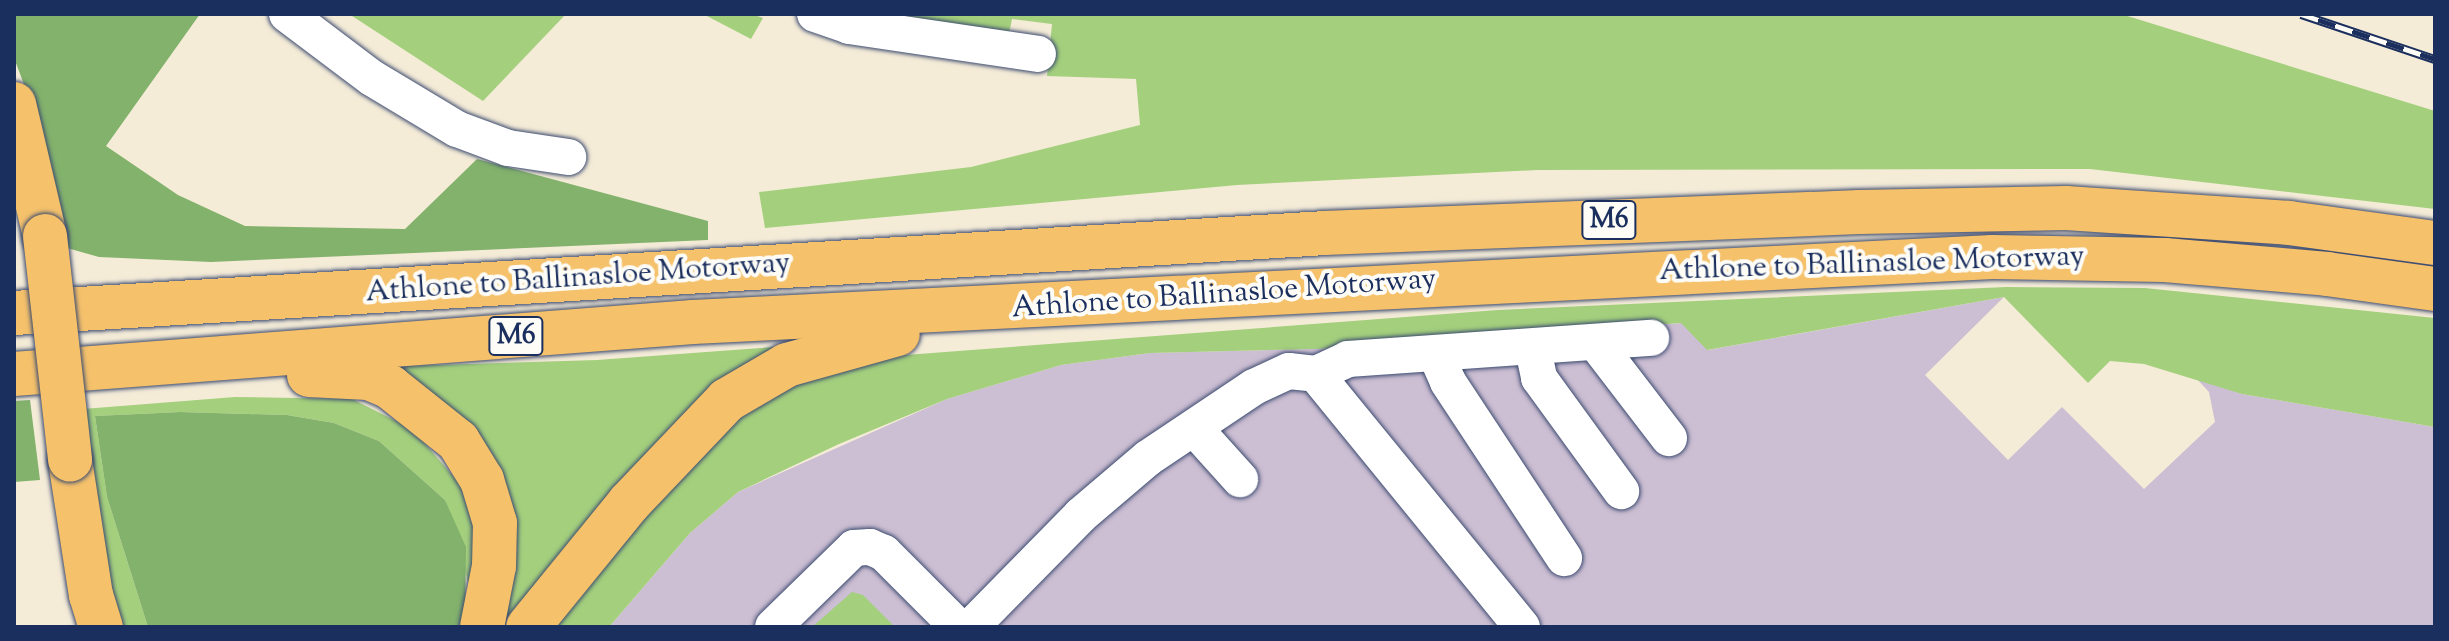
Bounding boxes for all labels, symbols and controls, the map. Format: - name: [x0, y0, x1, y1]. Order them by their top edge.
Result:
- road number: M6: [1581, 196, 1637, 244]
- street label: Athlone to Ballinasloe Motorway: [1659, 240, 2085, 290]
- street label: Athlone to Ballinasloe Motorway: [364, 246, 792, 312]
- street label: Athlone to Ballinasloe Motorway: [1010, 262, 1438, 328]
- road number: M6: [488, 312, 544, 360]

